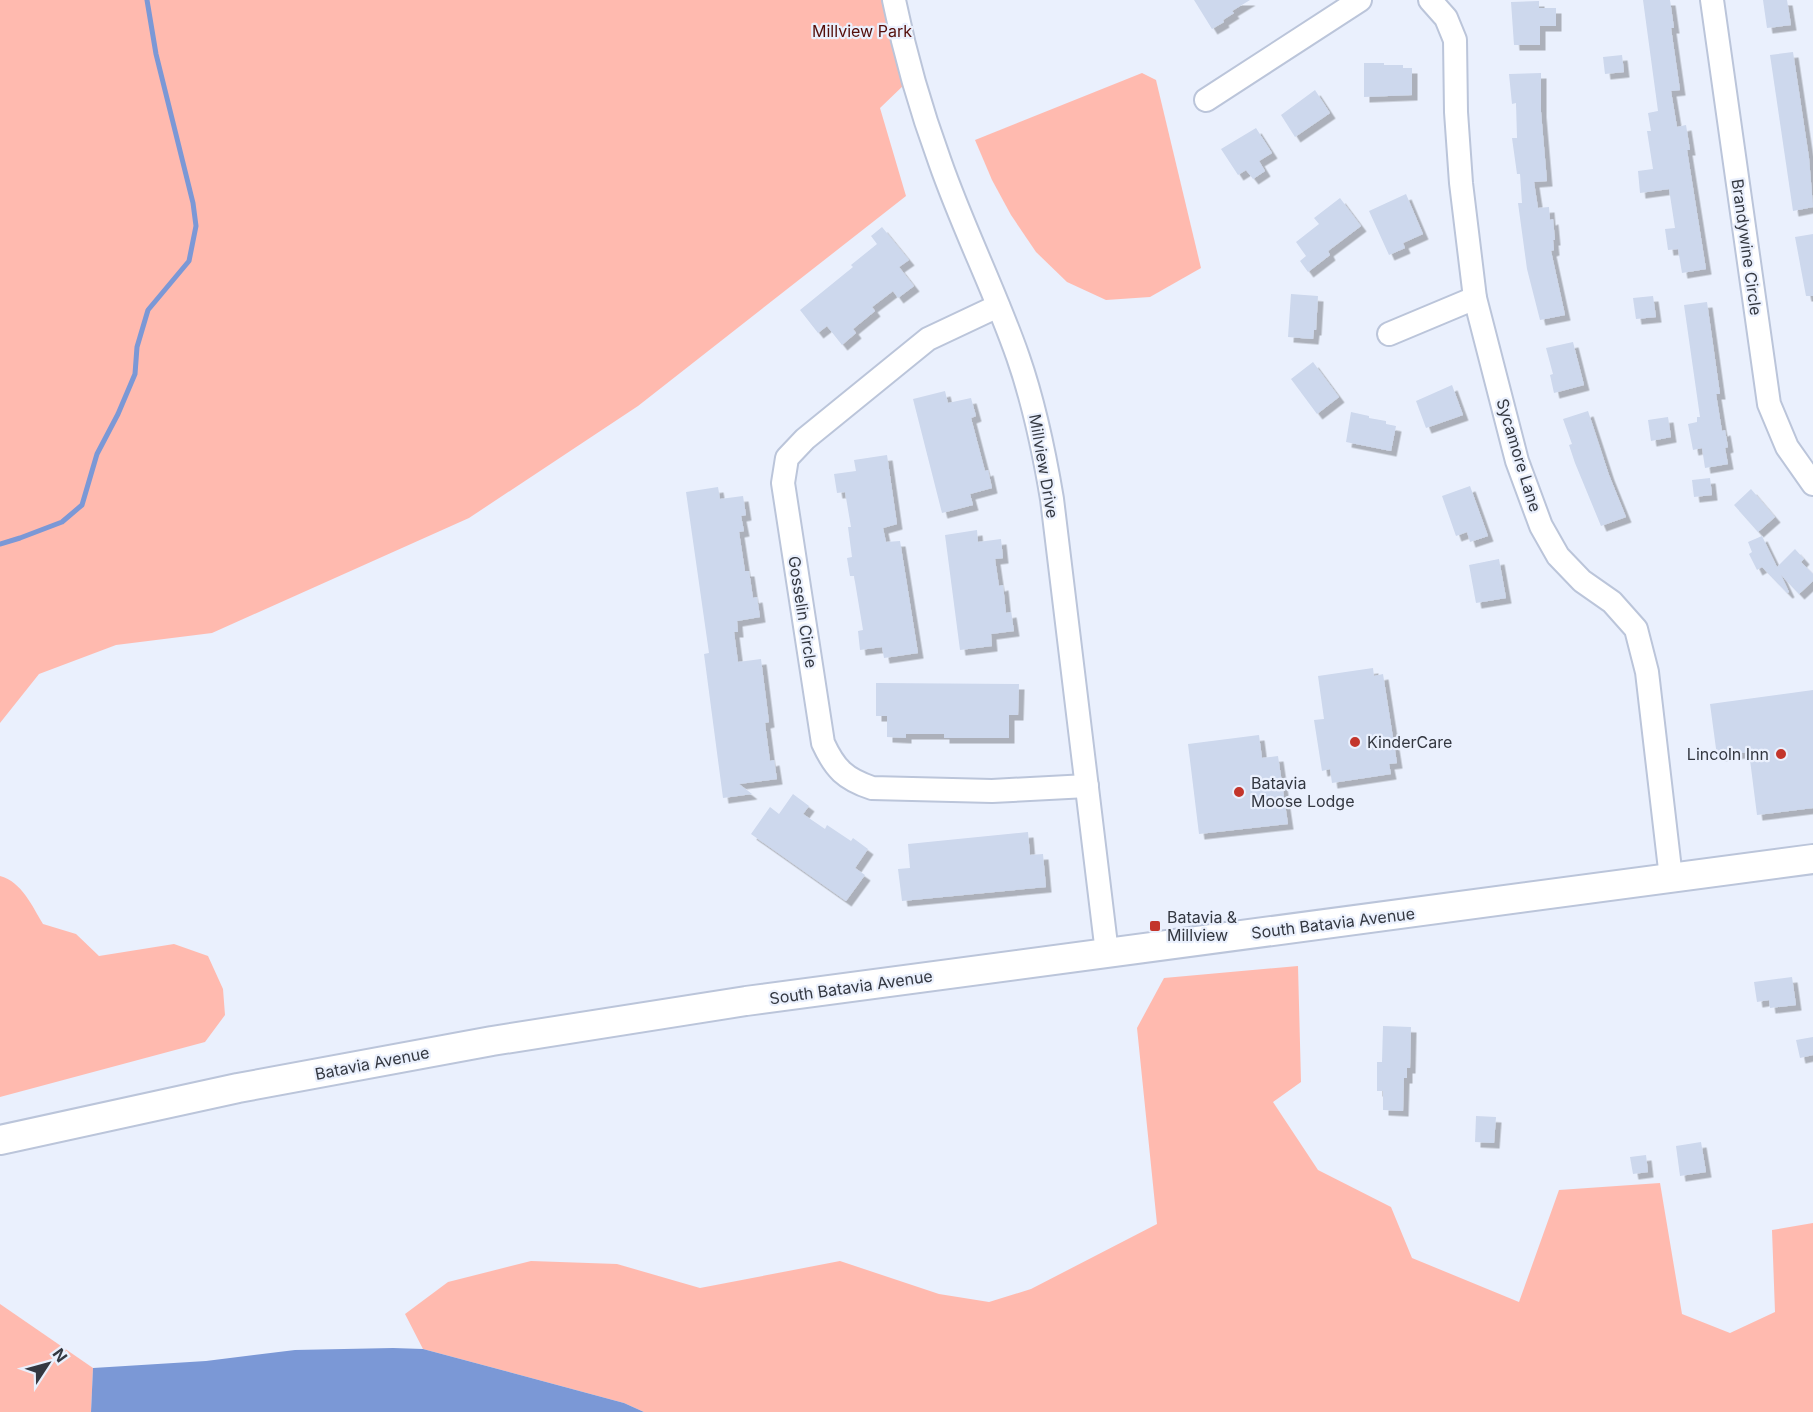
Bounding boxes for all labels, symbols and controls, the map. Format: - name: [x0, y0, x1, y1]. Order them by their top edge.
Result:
- park label: Millview Park: [812, 21, 912, 41]
- street label: Brandywine Circle: [1728, 177, 1766, 317]
- street label: Sycamore Lane: [1492, 396, 1546, 514]
- street label: Millview Drive: [1025, 412, 1063, 520]
- street label: Gosselin Circle: [784, 555, 822, 669]
- place label: KinderCare: [1367, 732, 1452, 752]
- marker: KinderCare: [1348, 735, 1362, 749]
- place label: Lincoln Inn: [1687, 744, 1769, 764]
- marker: Lincoln Inn: [1774, 747, 1788, 761]
- place label: Batavia Moose Lodge: [1251, 773, 1355, 811]
- marker: Batavia Moose Lodge: [1232, 785, 1246, 799]
- street label: South Batavia Avenue: [1250, 903, 1416, 943]
- place label: Batavia & Millview: [1167, 907, 1238, 945]
- marker: Batavia & Millview: [1148, 919, 1162, 933]
- street label: South Batavia Avenue: [768, 966, 934, 1008]
- street label: Batavia Avenue: [313, 1042, 431, 1084]
- north arrow: [18, 1334, 78, 1394]
- text: N: [48, 1344, 72, 1366]

